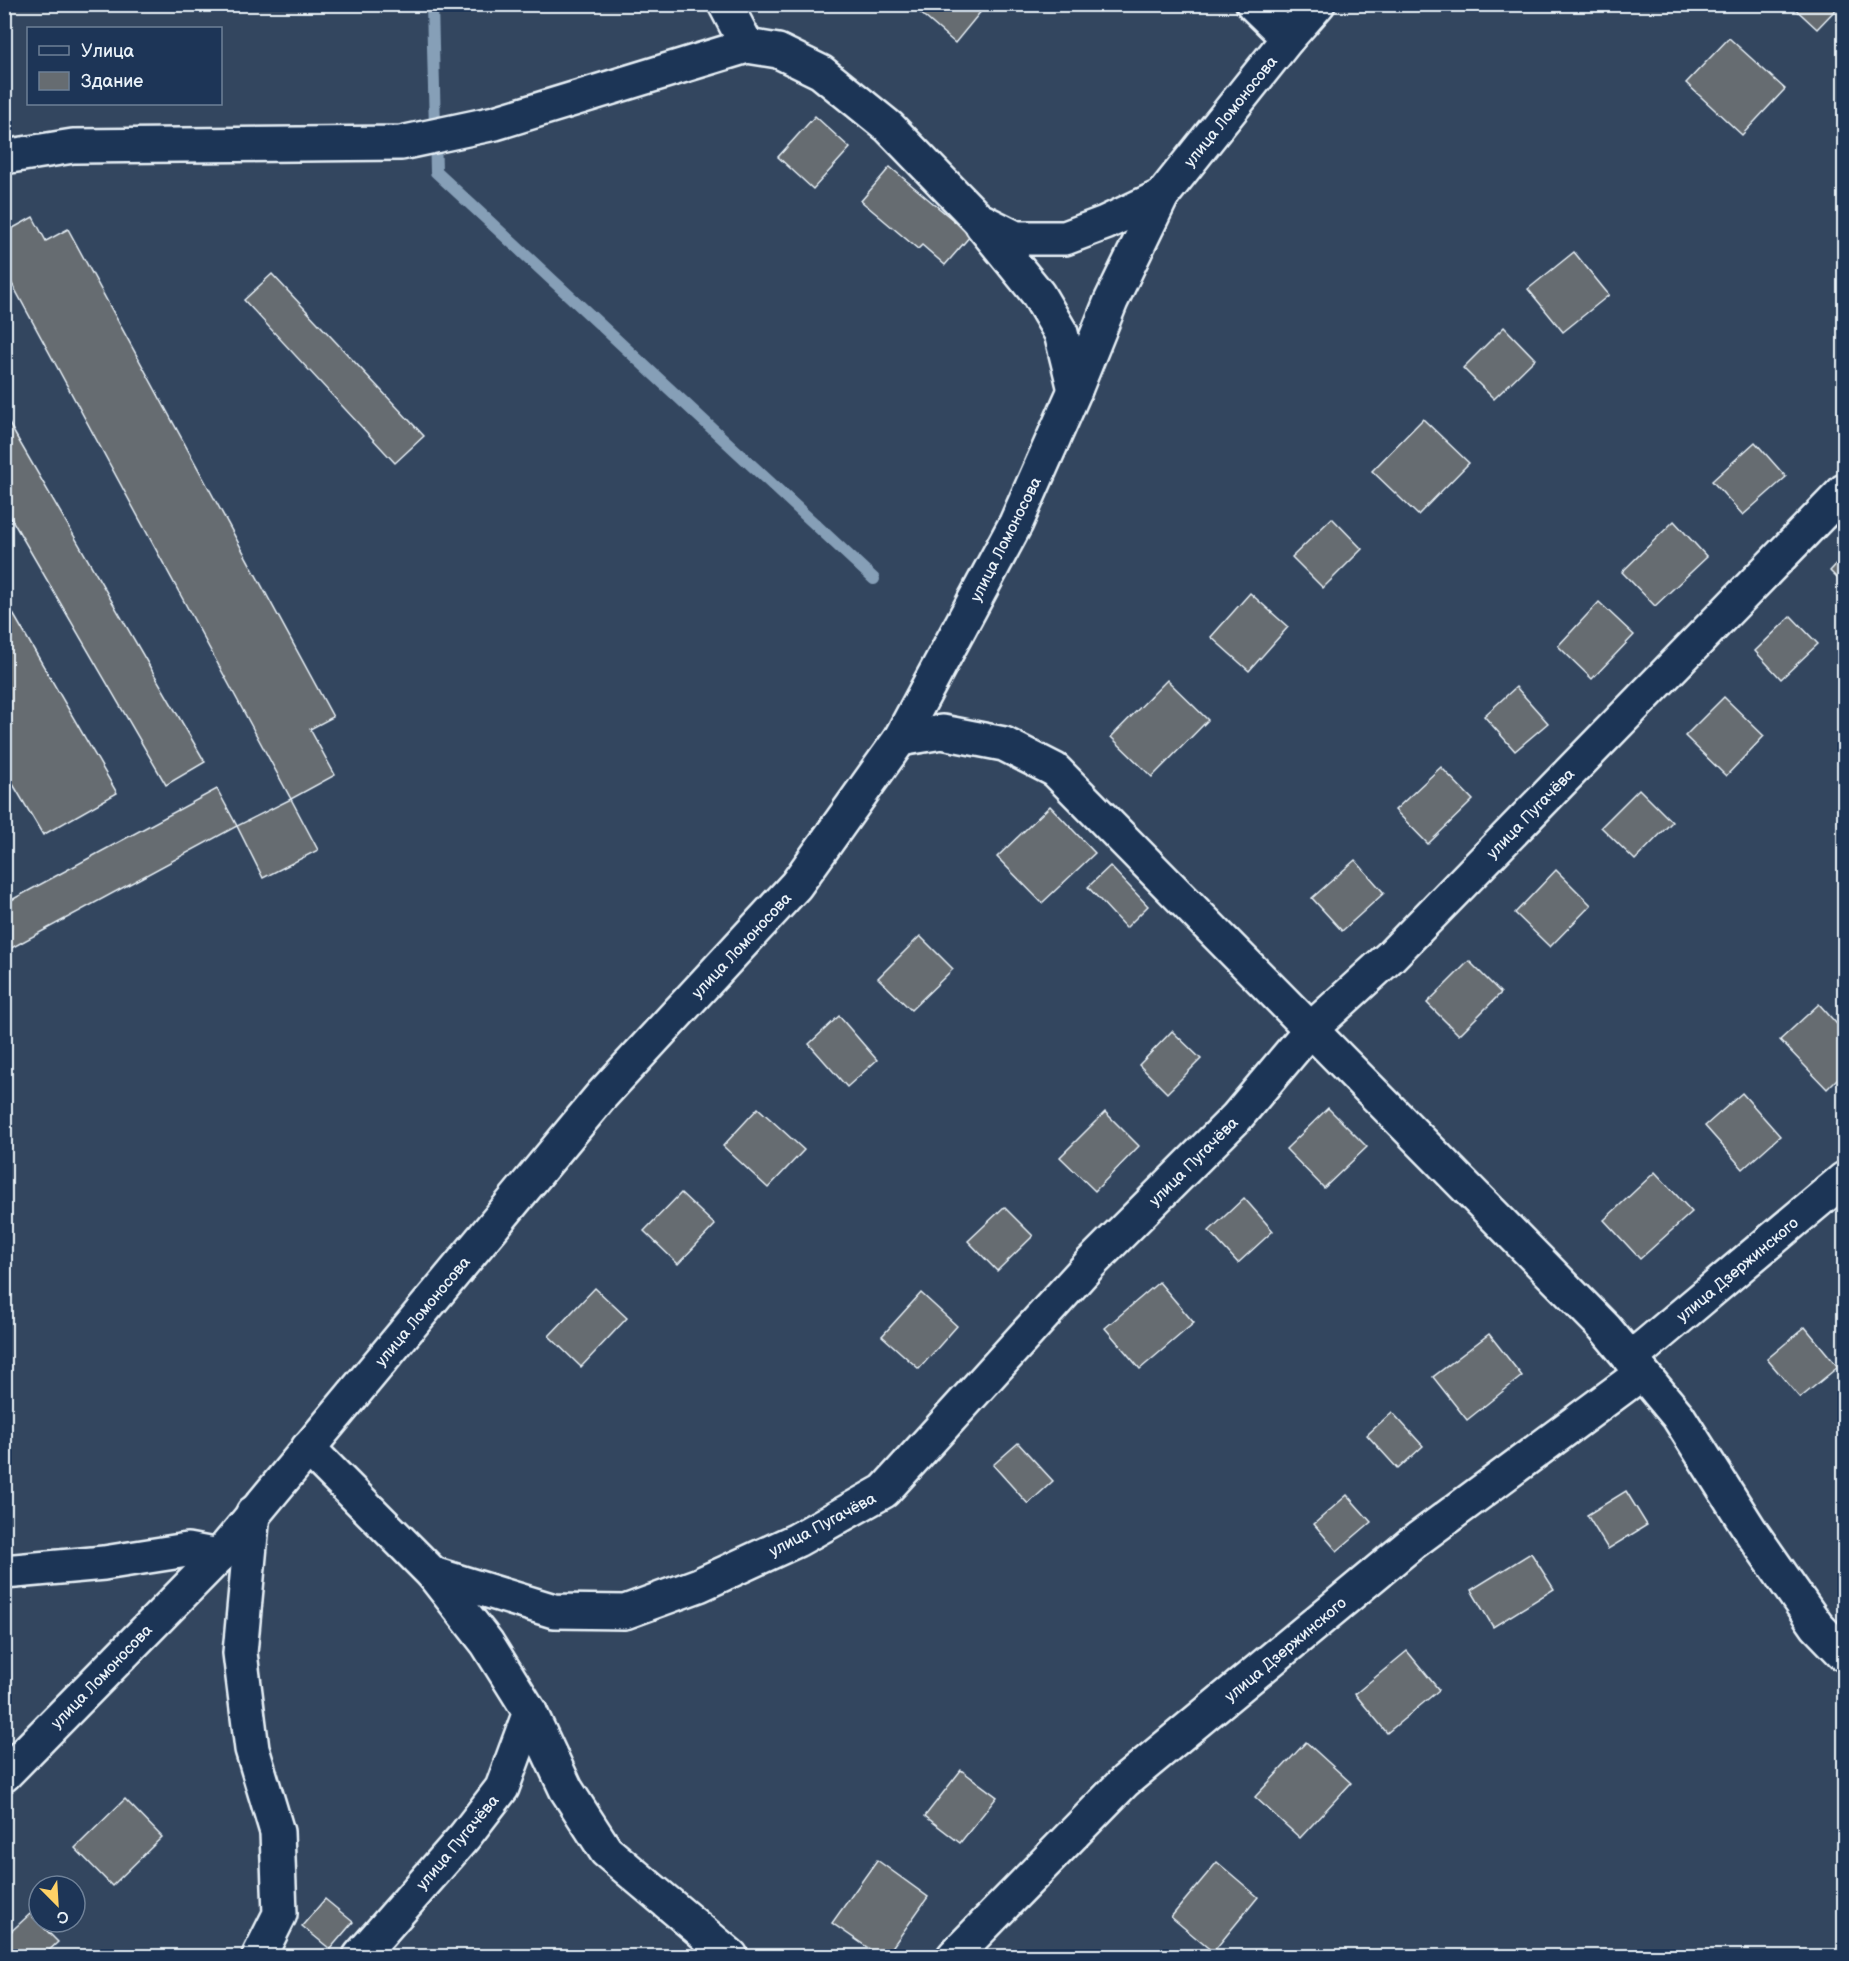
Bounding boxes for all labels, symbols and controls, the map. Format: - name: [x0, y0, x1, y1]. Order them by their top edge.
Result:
- legend: [27, 27, 222, 105]
- text: Улица: [81, 41, 135, 62]
- street label: улица Ломоносова: [1181, 52, 1282, 171]
- text: Здание: [81, 71, 143, 92]
- street label: улица Ломоносова: [967, 474, 1046, 605]
- street label: улица Пугачёва: [1483, 765, 1579, 863]
- street label: улица Ломоносова: [688, 889, 796, 1003]
- street label: улица Пугачёва: [1146, 1113, 1243, 1211]
- street label: улица Дзержинского: [1673, 1214, 1803, 1327]
- street label: улица Ломоносова: [372, 1253, 475, 1371]
- street label: улица Пугачёва: [766, 1489, 880, 1561]
- street label: улица Дзержинского: [1221, 1594, 1351, 1707]
- street label: улица Ломоносова: [47, 1621, 157, 1733]
- street label: улица Пугачёва: [413, 1791, 504, 1894]
- north arrow: [27, 1874, 87, 1934]
- text: С: [54, 1905, 71, 1927]

